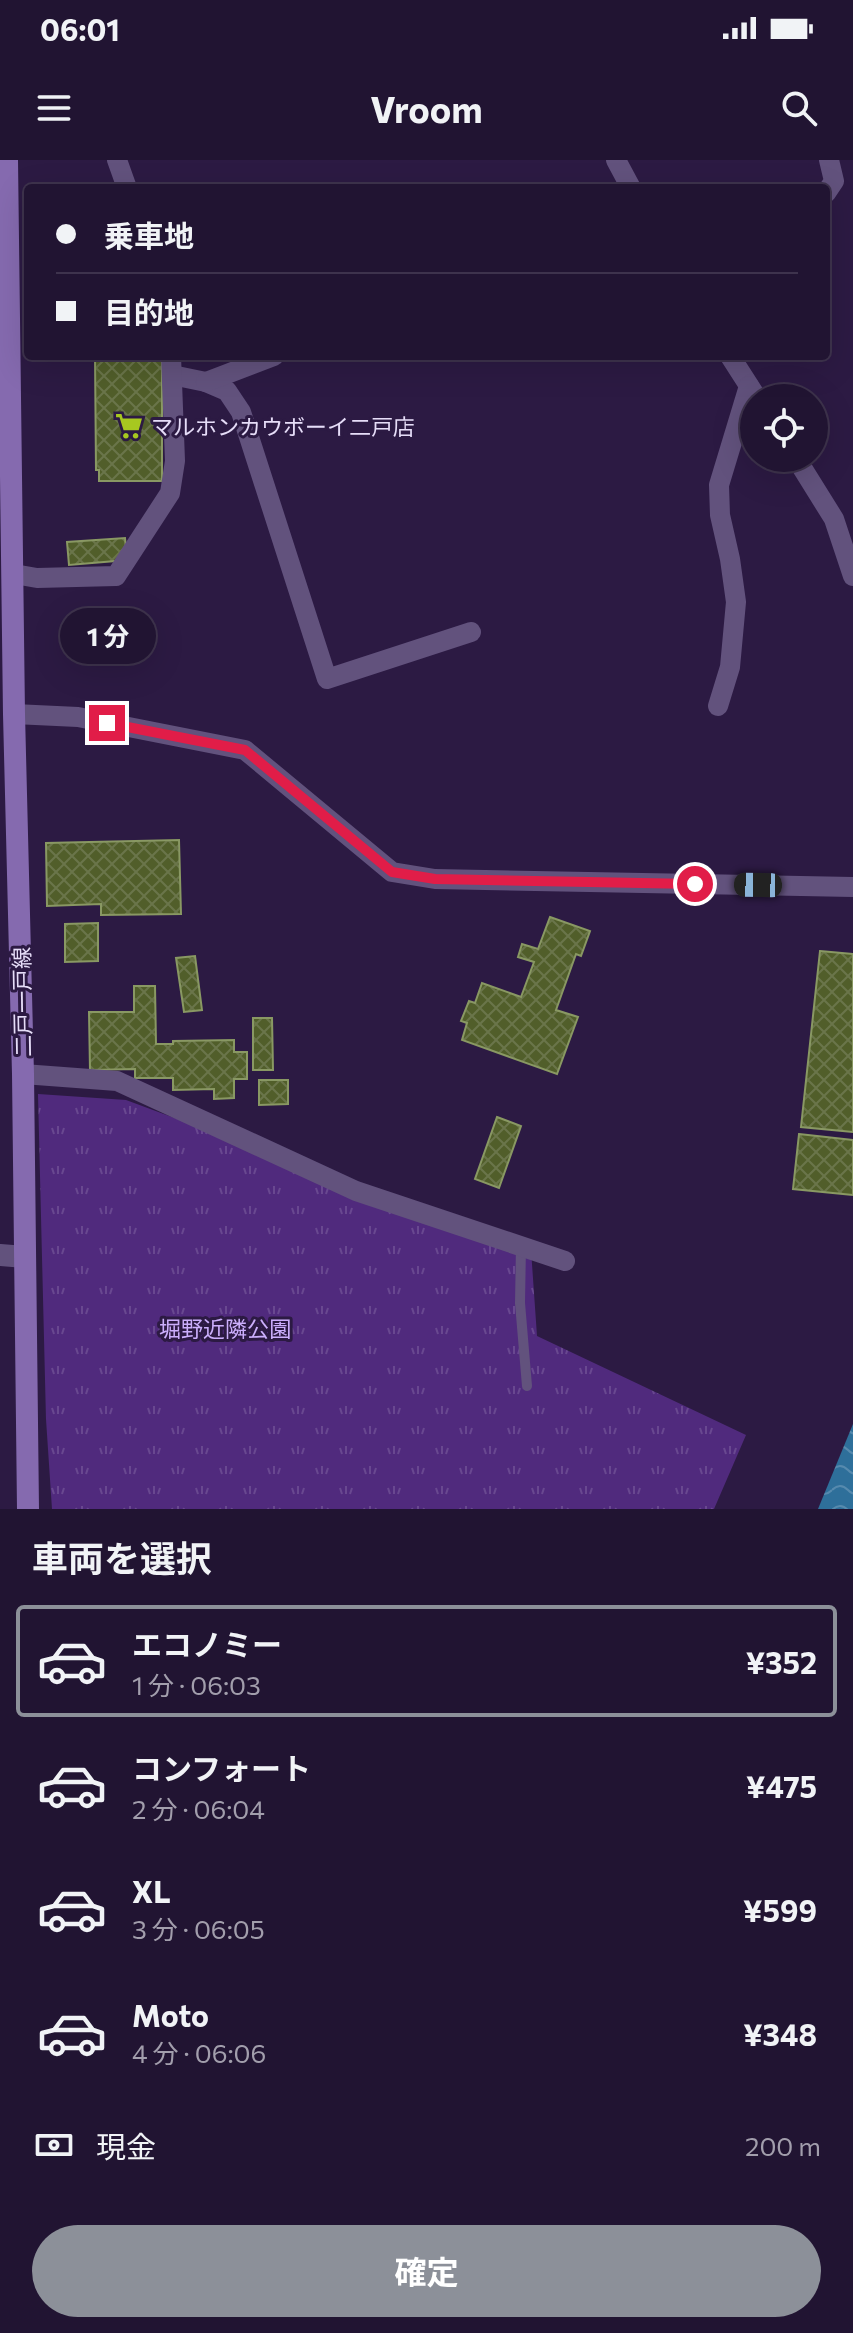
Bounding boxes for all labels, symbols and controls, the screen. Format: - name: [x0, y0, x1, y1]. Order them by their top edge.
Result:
- text: 06:01: [40, 10, 120, 47]
- icon: menu: [32, 86, 76, 130]
- text: Vroom: [370, 86, 483, 130]
- icon: search: [777, 86, 821, 130]
- text: 乗車地: [104, 216, 194, 253]
- text: 目的地: [104, 293, 194, 330]
- map controls: [740, 384, 828, 472]
- button: locate: [740, 384, 828, 472]
- supermarket icon: マルホンカウボーイ二戸店: [114, 411, 144, 441]
- place label: マルホンカウボーイ二戸店: [151, 413, 415, 440]
- callout: 1 分: [59, 607, 155, 663]
- text: 1 分: [87, 620, 129, 651]
- route end: [89, 705, 125, 741]
- route start: [677, 866, 713, 902]
- car: [734, 873, 782, 897]
- street label: 二戸一戸線: [8, 947, 36, 1057]
- park label: 堀野近隣公園: [159, 1315, 291, 1342]
- text: 車両を選択: [32, 1535, 212, 1579]
- icon: car: [36, 1625, 108, 1697]
- text: エコノミー: [132, 1625, 282, 1662]
- text: ¥352: [746, 1643, 817, 1680]
- text: 1 分 · 06:03: [132, 1669, 261, 1700]
- icon: car: [36, 1749, 108, 1821]
- text: コンフォート: [132, 1749, 311, 1786]
- text: ¥475: [746, 1767, 817, 1804]
- text: 2 分 · 06:04: [132, 1793, 265, 1824]
- text: XL: [132, 1872, 171, 1909]
- icon: car: [36, 1873, 108, 1945]
- text: ¥599: [743, 1891, 817, 1928]
- text: 3 分 · 06:05: [132, 1913, 265, 1944]
- text: Moto: [132, 1996, 209, 2033]
- icon: car: [36, 1997, 108, 2069]
- text: ¥348: [743, 2015, 817, 2052]
- text: 4 分 · 06:06: [132, 2037, 266, 2068]
- icon: cash: [32, 2123, 76, 2167]
- text: 現金: [96, 2127, 156, 2164]
- text: 200 m: [745, 2130, 821, 2161]
- button: 確定: [32, 2225, 821, 2317]

